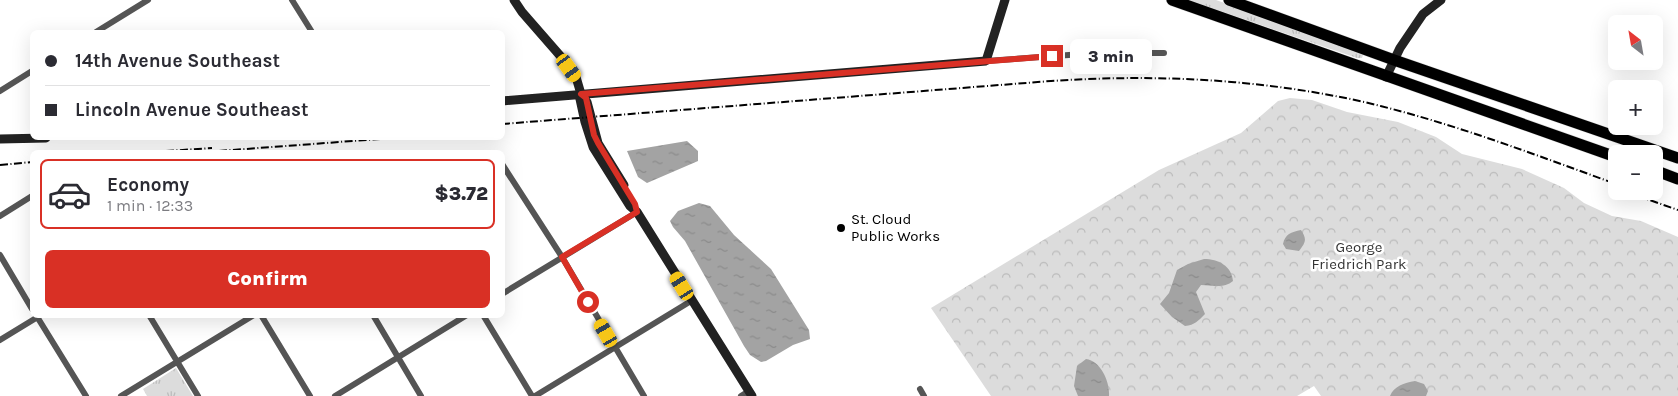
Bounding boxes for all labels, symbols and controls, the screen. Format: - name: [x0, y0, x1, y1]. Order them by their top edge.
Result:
- north arrow: [1608, 15, 1662, 70]
- map controls: [1608, 15, 1663, 200]
- callout: 3 min: [1070, 38, 1152, 74]
- route end: [1041, 45, 1063, 67]
- text: 3 min: [1088, 47, 1134, 66]
- text: 14th Avenue Southeast: [75, 50, 280, 72]
- car: [554, 51, 583, 85]
- button: +: [1608, 80, 1663, 135]
- text: Lincoln Avenue Southeast: [75, 99, 309, 121]
- button: −: [1608, 145, 1663, 200]
- icon: car: [47, 172, 92, 217]
- text: Economy: [107, 174, 189, 196]
- text: $3.72: [434, 183, 488, 205]
- text: 1 min · 12:33: [107, 196, 193, 215]
- place label: St. Cloud Public Works: [851, 210, 940, 245]
- marker: St. Cloud Public Works: [835, 222, 847, 234]
- park label: George Friedrich Park: [1311, 238, 1407, 273]
- button: Confirm: [45, 250, 490, 308]
- car: [667, 269, 696, 303]
- route start: [577, 291, 599, 313]
- car: [592, 316, 619, 350]

